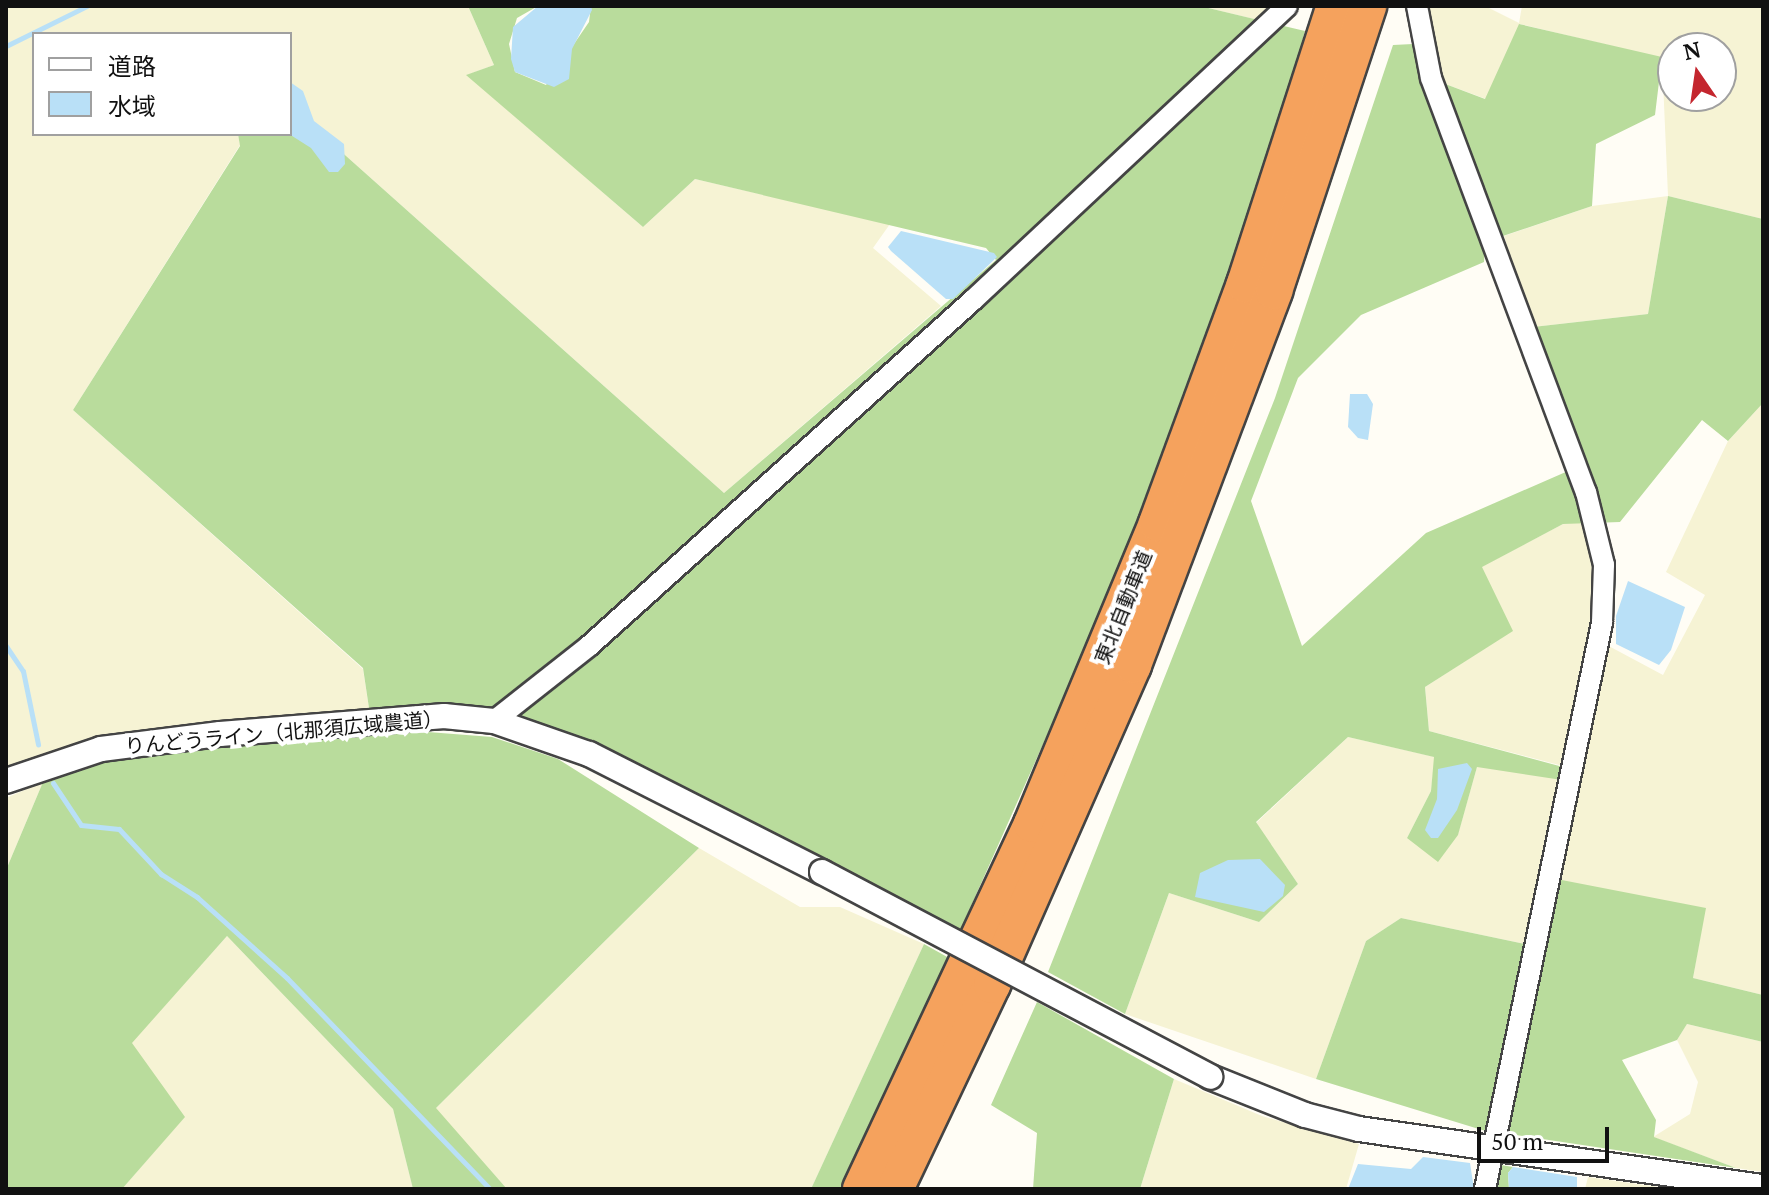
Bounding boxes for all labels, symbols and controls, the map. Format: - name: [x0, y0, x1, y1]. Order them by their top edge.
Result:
- legend: [32, 32, 292, 136]
- north arrow: [1657, 32, 1737, 112]
- text: N: [1681, 34, 1703, 66]
- text: 道路: [108, 50, 156, 82]
- text: 水域: [108, 90, 156, 122]
- street label: 東北自動車道: [1089, 547, 1157, 667]
- street label: りんどうライン（北那須広域農道）: [124, 706, 444, 758]
- scale bar: [1481, 1111, 1613, 1161]
- text: 50 m: [1491, 1125, 1543, 1157]

